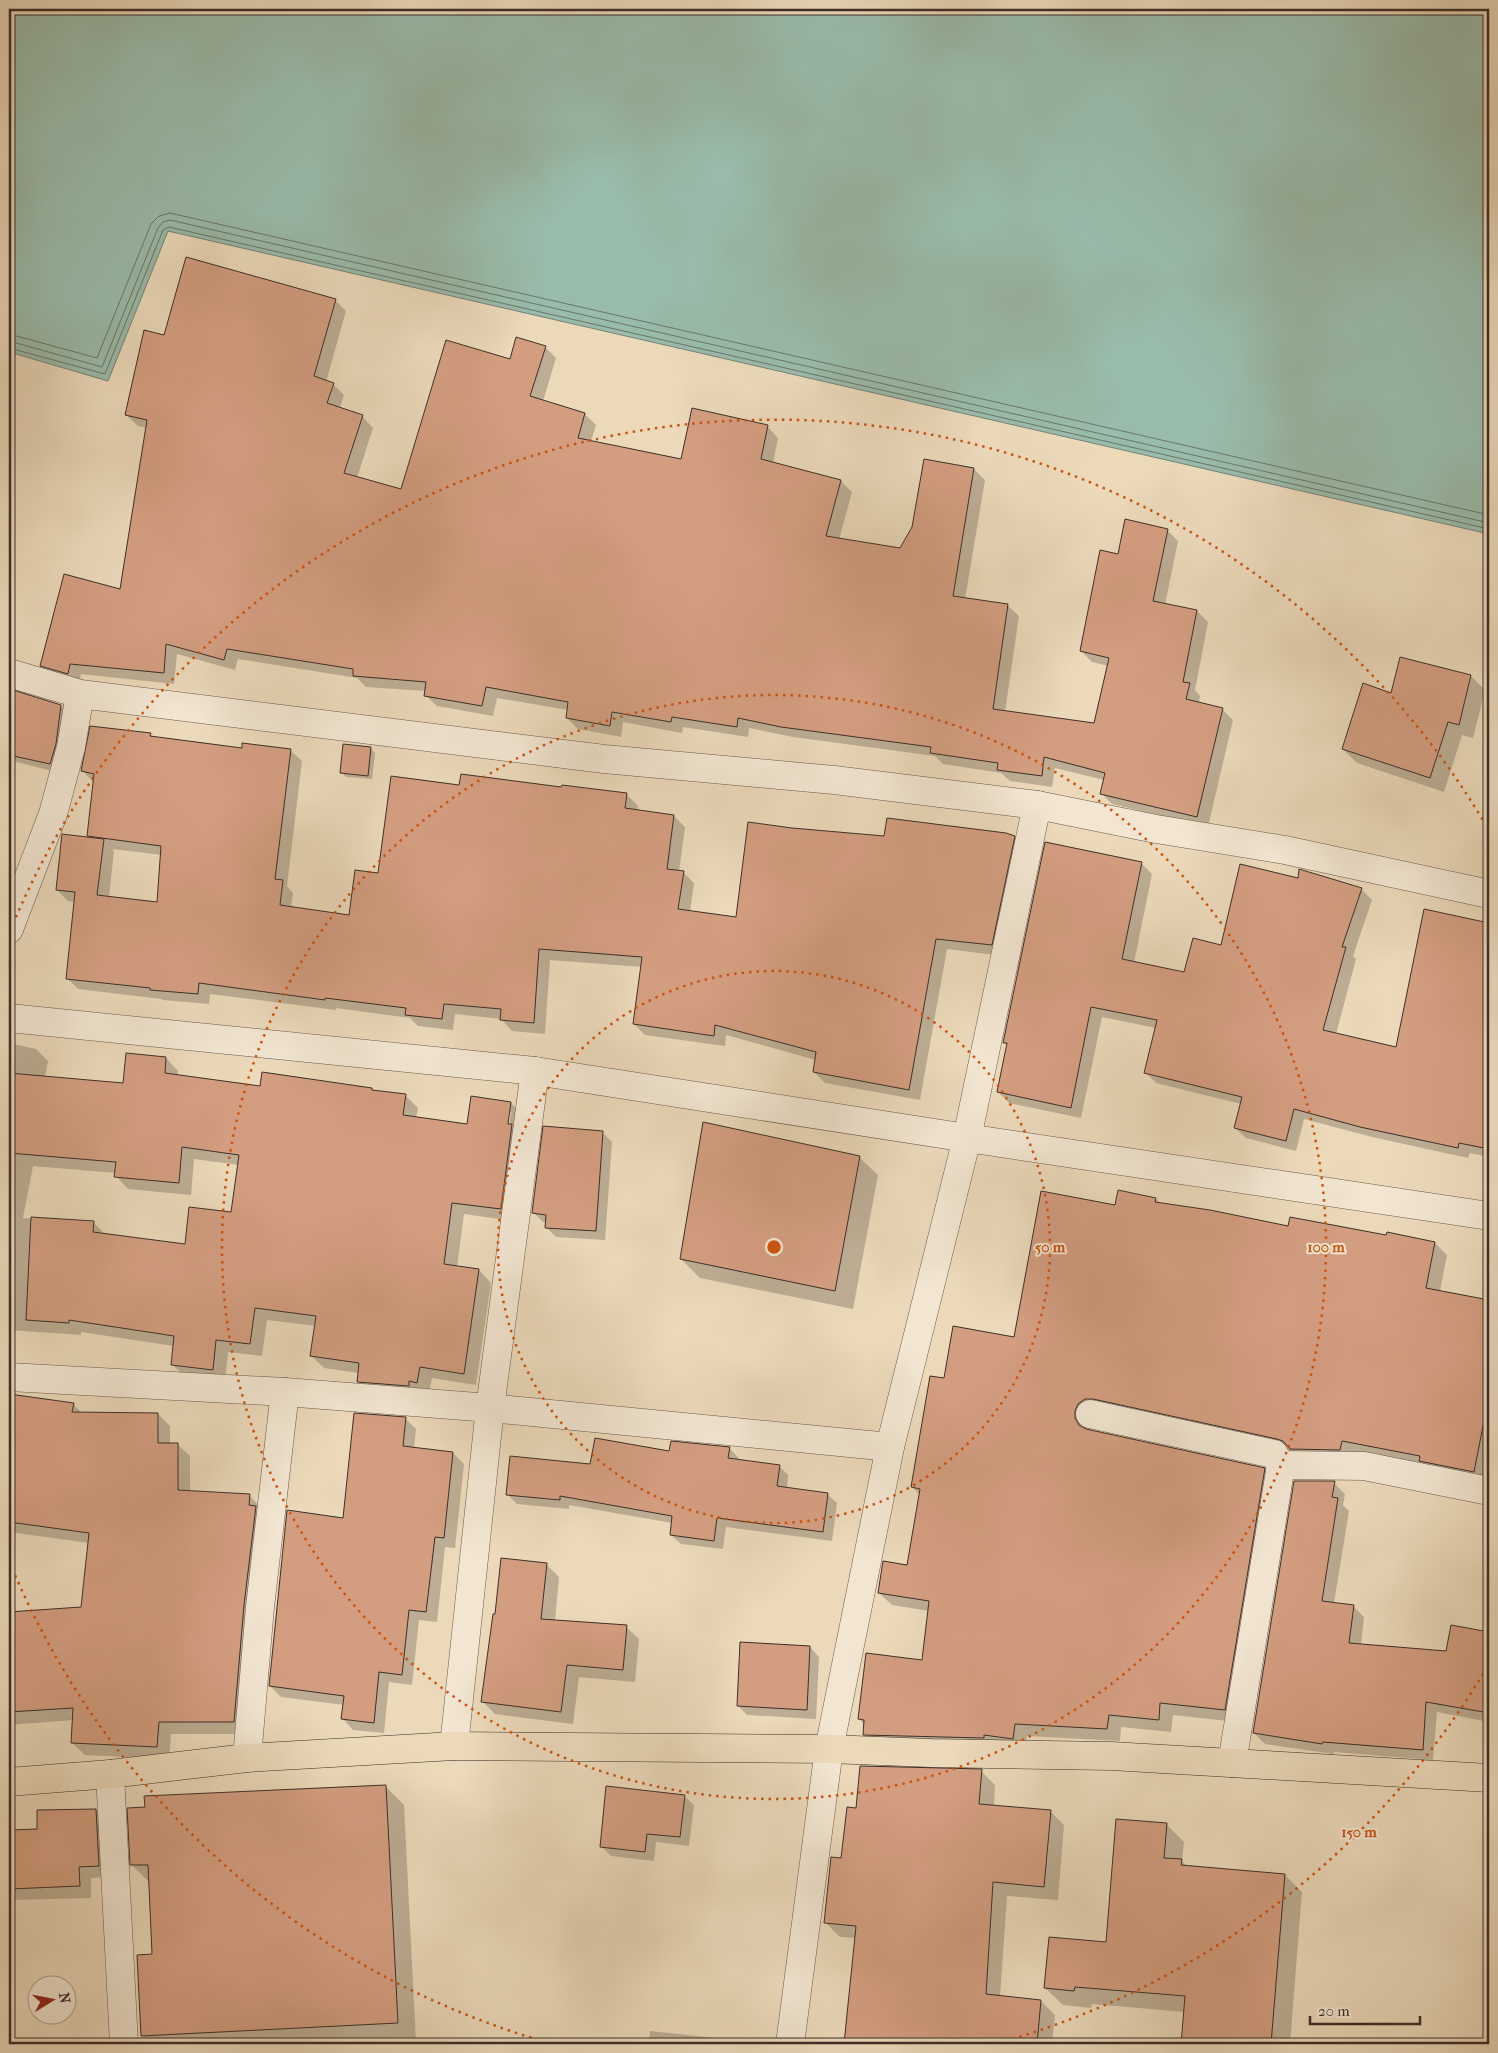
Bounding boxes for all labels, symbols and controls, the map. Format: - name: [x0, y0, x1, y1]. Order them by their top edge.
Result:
- centre of rings: [765, 1238, 783, 1256]
- text: 50 m: [1035, 1238, 1066, 1256]
- text: 100 m: [1307, 1238, 1345, 1256]
- text: 150 m: [1341, 1823, 1377, 1841]
- north arrow: [28, 1976, 78, 2026]
- text: N: [55, 1991, 74, 2005]
- scale bar: [1310, 1993, 1420, 2025]
- text: 20 m: [1318, 2002, 1350, 2020]

